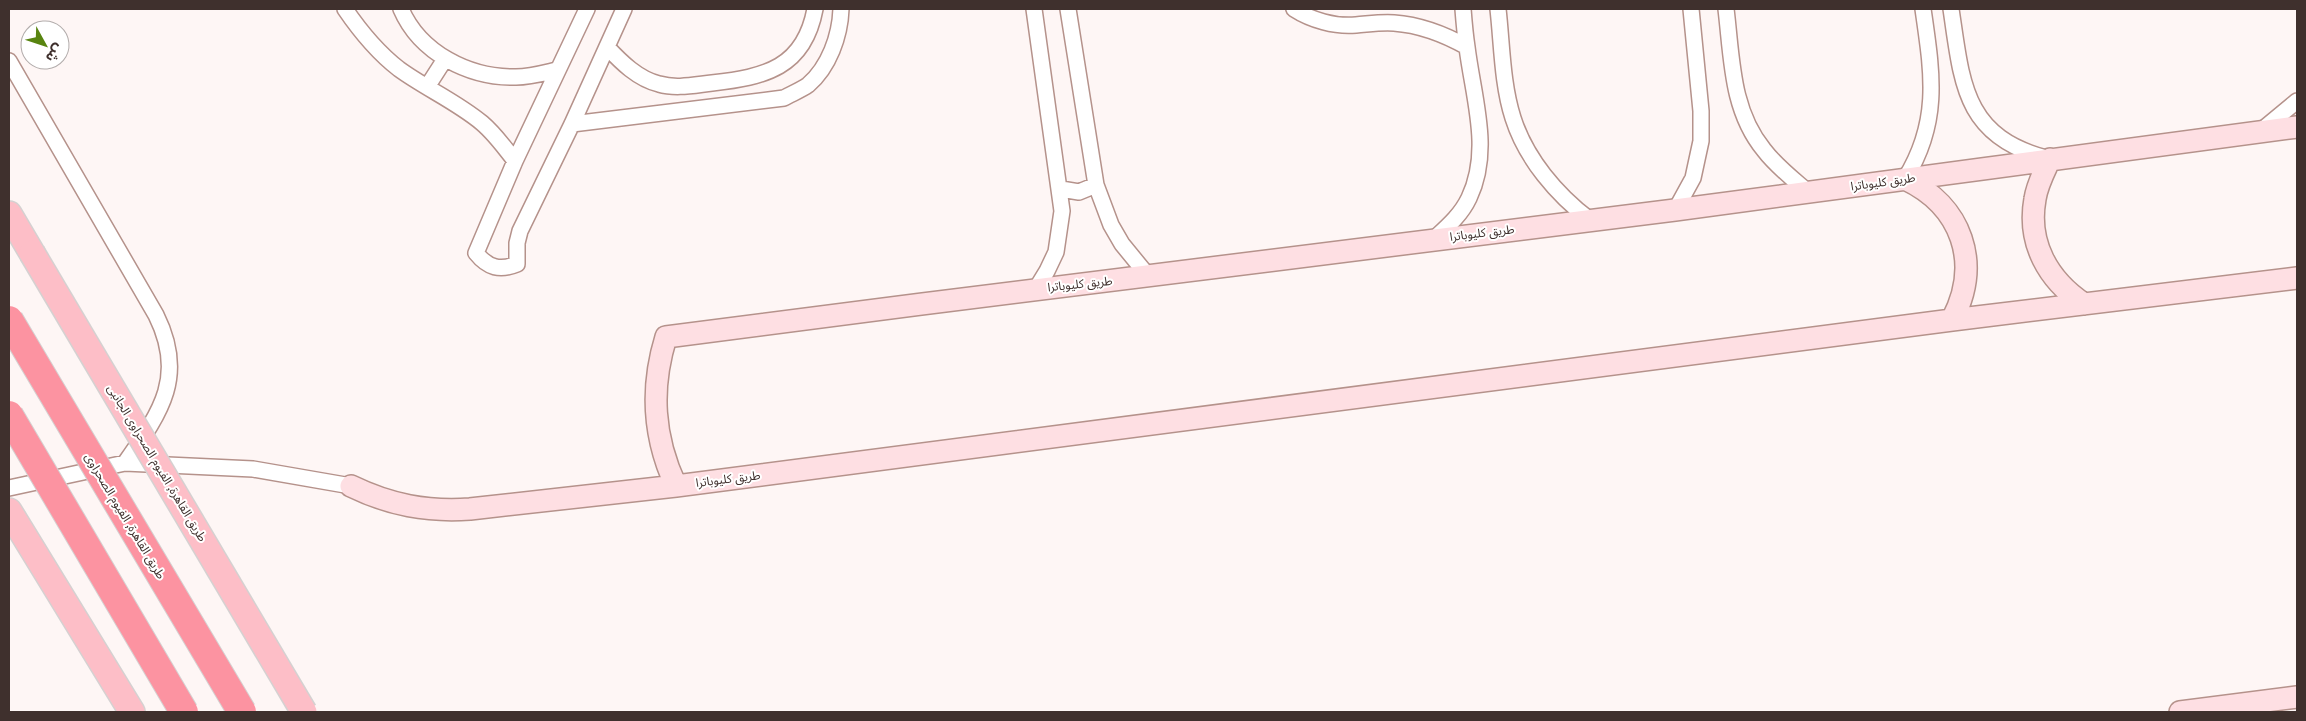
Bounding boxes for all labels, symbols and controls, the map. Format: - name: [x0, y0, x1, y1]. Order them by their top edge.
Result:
- north arrow: [20, 20, 70, 70]
- text: ش: [43, 41, 67, 66]
- street label: طريق كليوباترا: [1850, 171, 1916, 194]
- street label: طريق كليوباترا: [1449, 222, 1515, 245]
- street label: طريق كليوباترا: [1047, 274, 1113, 295]
- street label: طريق القاهرة, الفيوم الصحراوى الجانبى: [104, 382, 210, 544]
- street label: طريق القاهرة, الفيوم الصحراوى: [82, 450, 168, 582]
- street label: طريق كليوباترا: [695, 468, 761, 491]

